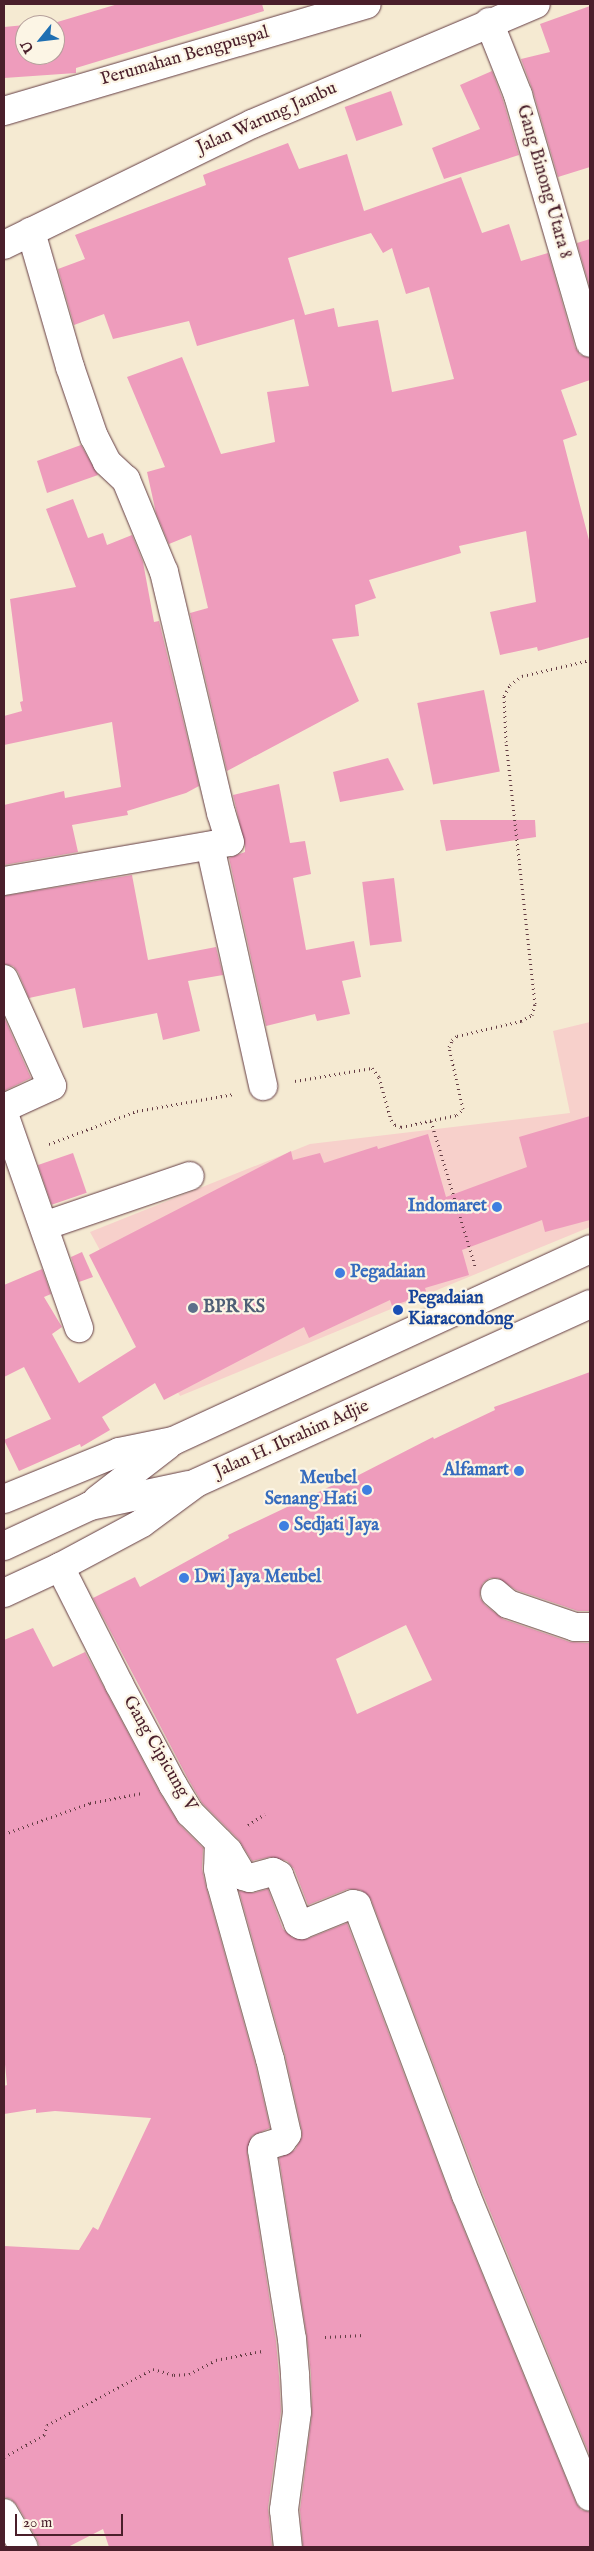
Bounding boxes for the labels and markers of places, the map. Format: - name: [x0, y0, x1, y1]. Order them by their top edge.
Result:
- place label: Indomaret: [408, 1196, 487, 1218]
- marker: Indomaret: [491, 1201, 503, 1213]
- place label: Pegadaian: [350, 1262, 426, 1284]
- marker: Pegadaian: [334, 1267, 346, 1279]
- place label: Pegadaian Kiaracondong: [408, 1289, 514, 1332]
- place label: BPR KS: [203, 1297, 265, 1319]
- marker: BPR KS: [187, 1302, 199, 1314]
- marker: Pegadaian Kiaracondong: [392, 1304, 404, 1316]
- place label: Alfamart: [443, 1460, 509, 1482]
- marker: Alfamart: [513, 1465, 525, 1477]
- place label: Meubel Senang Hati: [265, 1469, 357, 1512]
- marker: Meubel Senang Hati: [361, 1484, 373, 1496]
- place label: Sedjati Jaya: [294, 1515, 379, 1537]
- marker: Sedjati Jaya: [278, 1520, 290, 1532]
- place label: Dwi Jaya Meubel: [194, 1567, 321, 1589]
- marker: Dwi Jaya Meubel: [178, 1572, 190, 1584]

